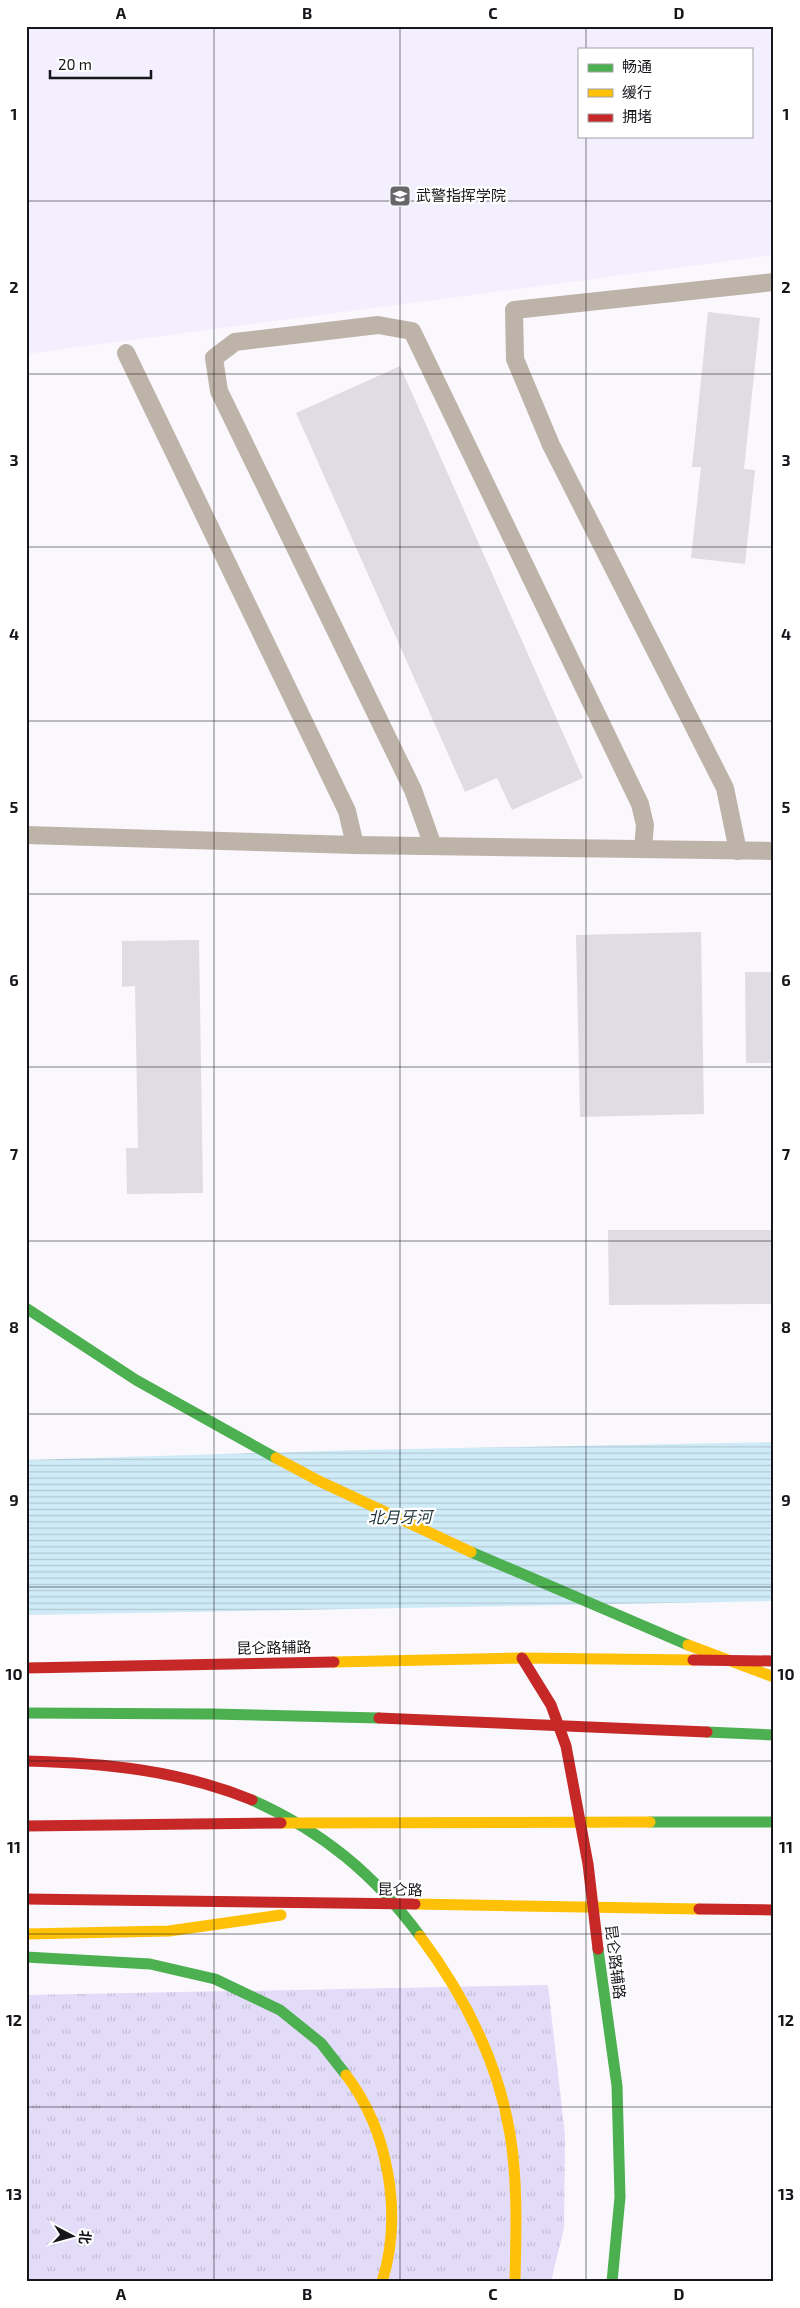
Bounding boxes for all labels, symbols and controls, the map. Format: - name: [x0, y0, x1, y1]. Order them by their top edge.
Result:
- text: A: [116, 3, 127, 22]
- text: B: [302, 3, 312, 22]
- text: C: [488, 3, 498, 22]
- text: D: [674, 3, 685, 22]
- scale bar: [50, 48, 151, 80]
- legend: [578, 48, 752, 138]
- text: 20 m: [58, 55, 92, 73]
- text: 畅通: [622, 57, 652, 75]
- text: 缓行: [622, 83, 652, 101]
- text: 1: [11, 104, 17, 123]
- text: 1: [783, 104, 789, 123]
- text: 拥堵: [622, 107, 652, 125]
- school or university icon: 武警指挥学院: [388, 184, 412, 208]
- place label: 武警指挥学院: [416, 186, 506, 204]
- text: 2: [9, 277, 19, 296]
- text: 2: [781, 277, 791, 296]
- text: 3: [9, 450, 19, 469]
- text: 3: [781, 450, 791, 469]
- text: 4: [9, 624, 19, 643]
- text: 4: [781, 624, 791, 643]
- text: 5: [10, 797, 19, 816]
- text: 5: [782, 797, 791, 816]
- text: 6: [9, 970, 19, 989]
- text: 6: [781, 970, 791, 989]
- text: 7: [10, 1144, 19, 1163]
- text: 7: [782, 1144, 791, 1163]
- text: 8: [9, 1317, 19, 1336]
- text: 8: [781, 1317, 791, 1336]
- text: 9: [9, 1490, 19, 1509]
- text: 9: [781, 1490, 791, 1509]
- water label: 北月牙河: [368, 1506, 435, 1527]
- street label: 昆仑路辅路: [236, 1637, 312, 1657]
- text: 10: [5, 1664, 23, 1683]
- text: 10: [777, 1664, 795, 1683]
- text: 11: [7, 1837, 21, 1856]
- text: 11: [779, 1837, 793, 1856]
- street label: 昆仑路: [377, 1880, 423, 1898]
- street label: 昆仑路辅路: [602, 1924, 629, 2000]
- text: 12: [6, 2010, 22, 2029]
- text: 12: [778, 2010, 794, 2029]
- text: 13: [6, 2184, 22, 2203]
- text: 13: [778, 2184, 794, 2203]
- north arrow: [48, 2210, 98, 2260]
- text: 北: [76, 2230, 95, 2245]
- text: A: [116, 2284, 127, 2303]
- text: B: [302, 2284, 312, 2303]
- text: C: [488, 2284, 498, 2303]
- text: D: [674, 2284, 685, 2303]

